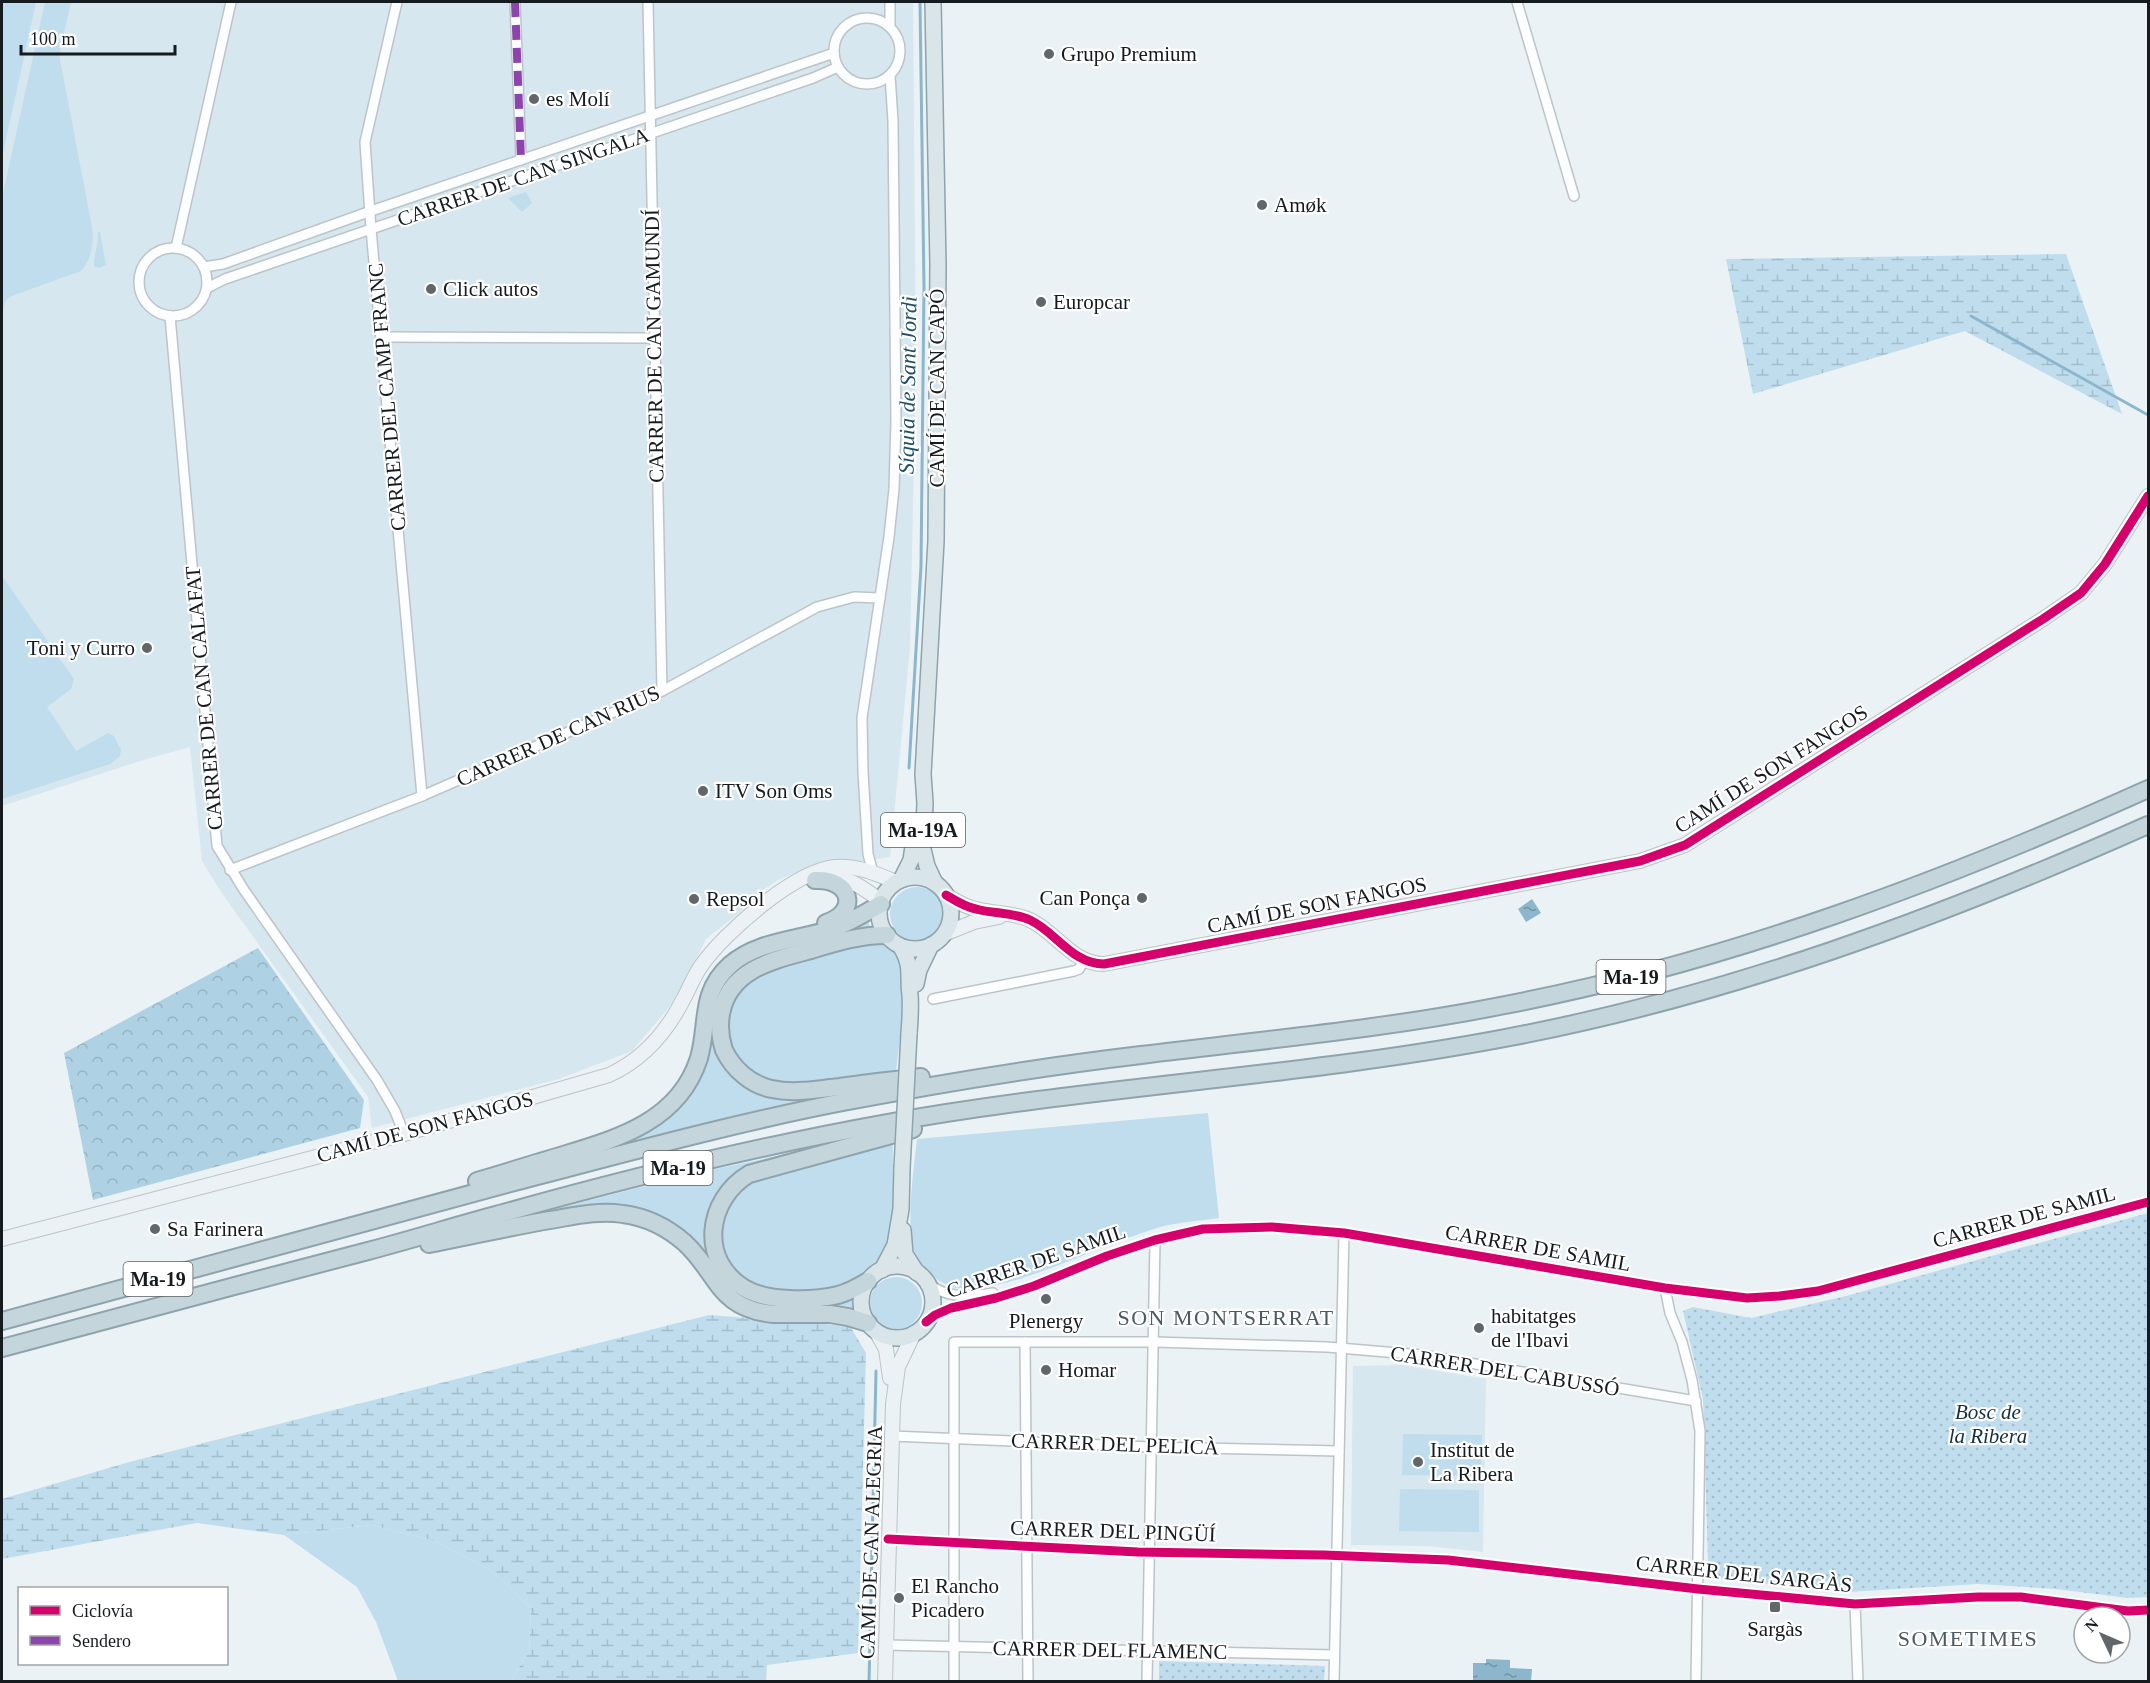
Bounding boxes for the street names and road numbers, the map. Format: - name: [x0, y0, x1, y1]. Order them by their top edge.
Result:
- street label: CARRER DE CAN SINGALA: [394, 122, 653, 231]
- street label: CARRER DE CAN GAMUNDÍ: [640, 209, 668, 483]
- street label: CARRER DEL CAMP FRANC: [363, 262, 411, 532]
- street label: CAMÍ DE CAN CAPÓ: [925, 289, 949, 487]
- street label: CARRER DE CAN CALAFAT: [180, 565, 228, 831]
- street label: CARRER DE CAN RIUS: [453, 680, 663, 792]
- street label: CAMÍ DE SON FANGOS: [1670, 700, 1872, 838]
- road number: Ma-19A: [881, 813, 965, 847]
- street label: CAMÍ DE SON FANGOS: [1205, 872, 1429, 938]
- road number: Ma-19: [1596, 960, 1666, 994]
- street label: CAMÍ DE SON FANGOS: [314, 1087, 536, 1167]
- road number: Ma-19: [644, 1151, 712, 1185]
- street label: CARRER DE SAMIL: [1930, 1181, 2118, 1253]
- street label: CARRER DE SAMIL: [943, 1219, 1129, 1303]
- street label: CARRER DE SAMIL: [1443, 1220, 1633, 1276]
- road number: Ma-19: [124, 1262, 192, 1296]
- street label: CARRER DEL CABUSSÓ: [1389, 1341, 1621, 1401]
- street label: CAMÍ DE CAN ALEGRIA: [855, 1424, 887, 1659]
- street label: CARRER DEL PELICÀ: [1011, 1428, 1220, 1460]
- street label: CARRER DEL PINGÜÍ: [1010, 1515, 1216, 1547]
- street label: CARRER DEL SARGÀS: [1635, 1551, 1853, 1597]
- street label: CARRER DEL FLAMENC: [992, 1636, 1228, 1664]

